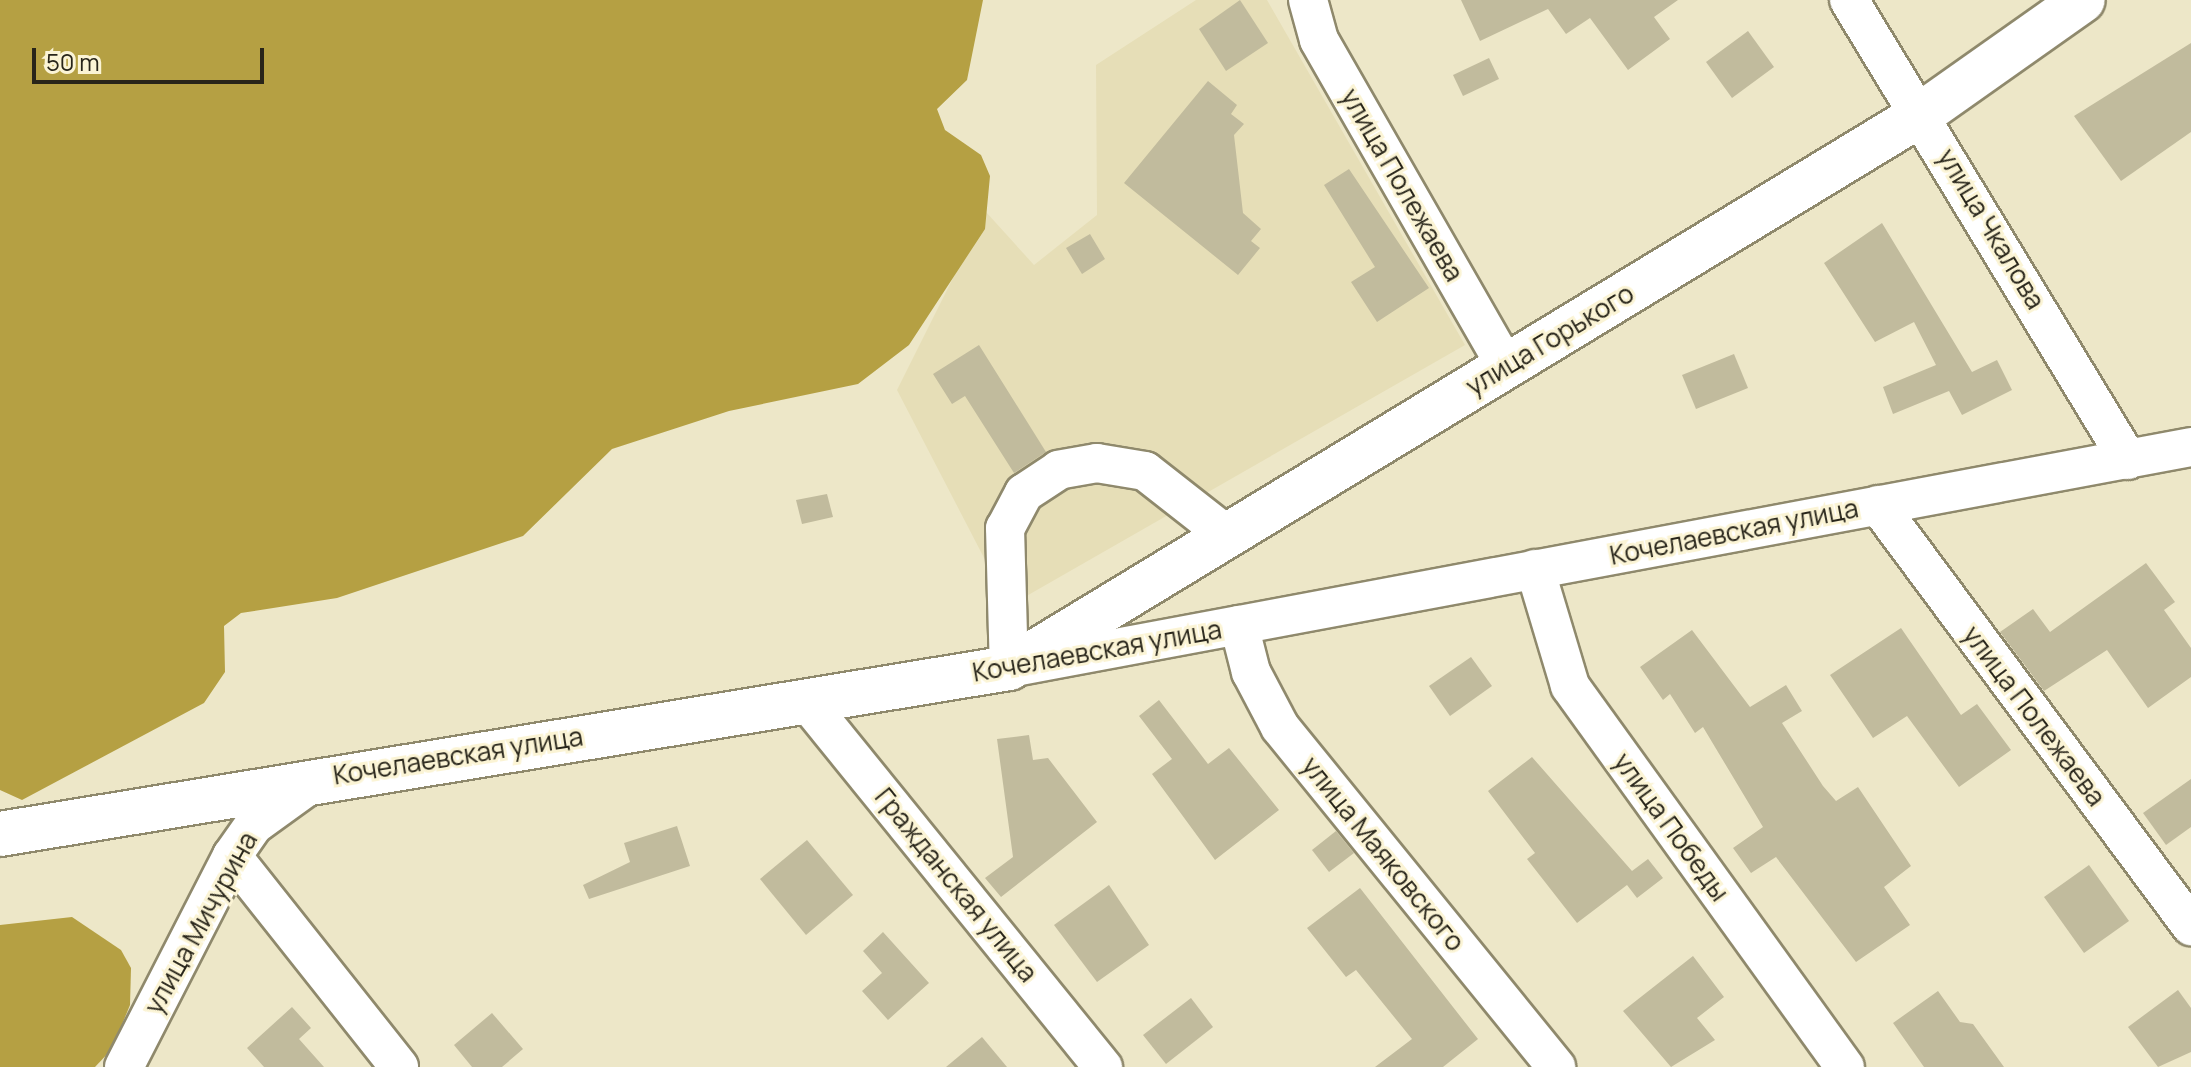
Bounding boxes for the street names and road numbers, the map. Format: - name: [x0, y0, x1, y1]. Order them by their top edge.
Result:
- street label: улица Полежаева: [1334, 83, 1470, 287]
- street label: улица Чкалова: [1931, 143, 2051, 315]
- street label: улица Горького: [1460, 278, 1640, 402]
- street label: Кочелаевская улица: [1607, 493, 1861, 571]
- street label: Кочелаевская улица: [970, 614, 1224, 688]
- street label: улица Полежаева: [1956, 620, 2112, 812]
- street label: Кочелаевская улица: [331, 721, 585, 791]
- street label: улица Победы: [1607, 747, 1735, 907]
- street label: улица Маяковского: [1295, 751, 1471, 957]
- street label: Гражданская улица: [868, 782, 1044, 988]
- street label: улица Мичурина: [138, 827, 264, 1019]

